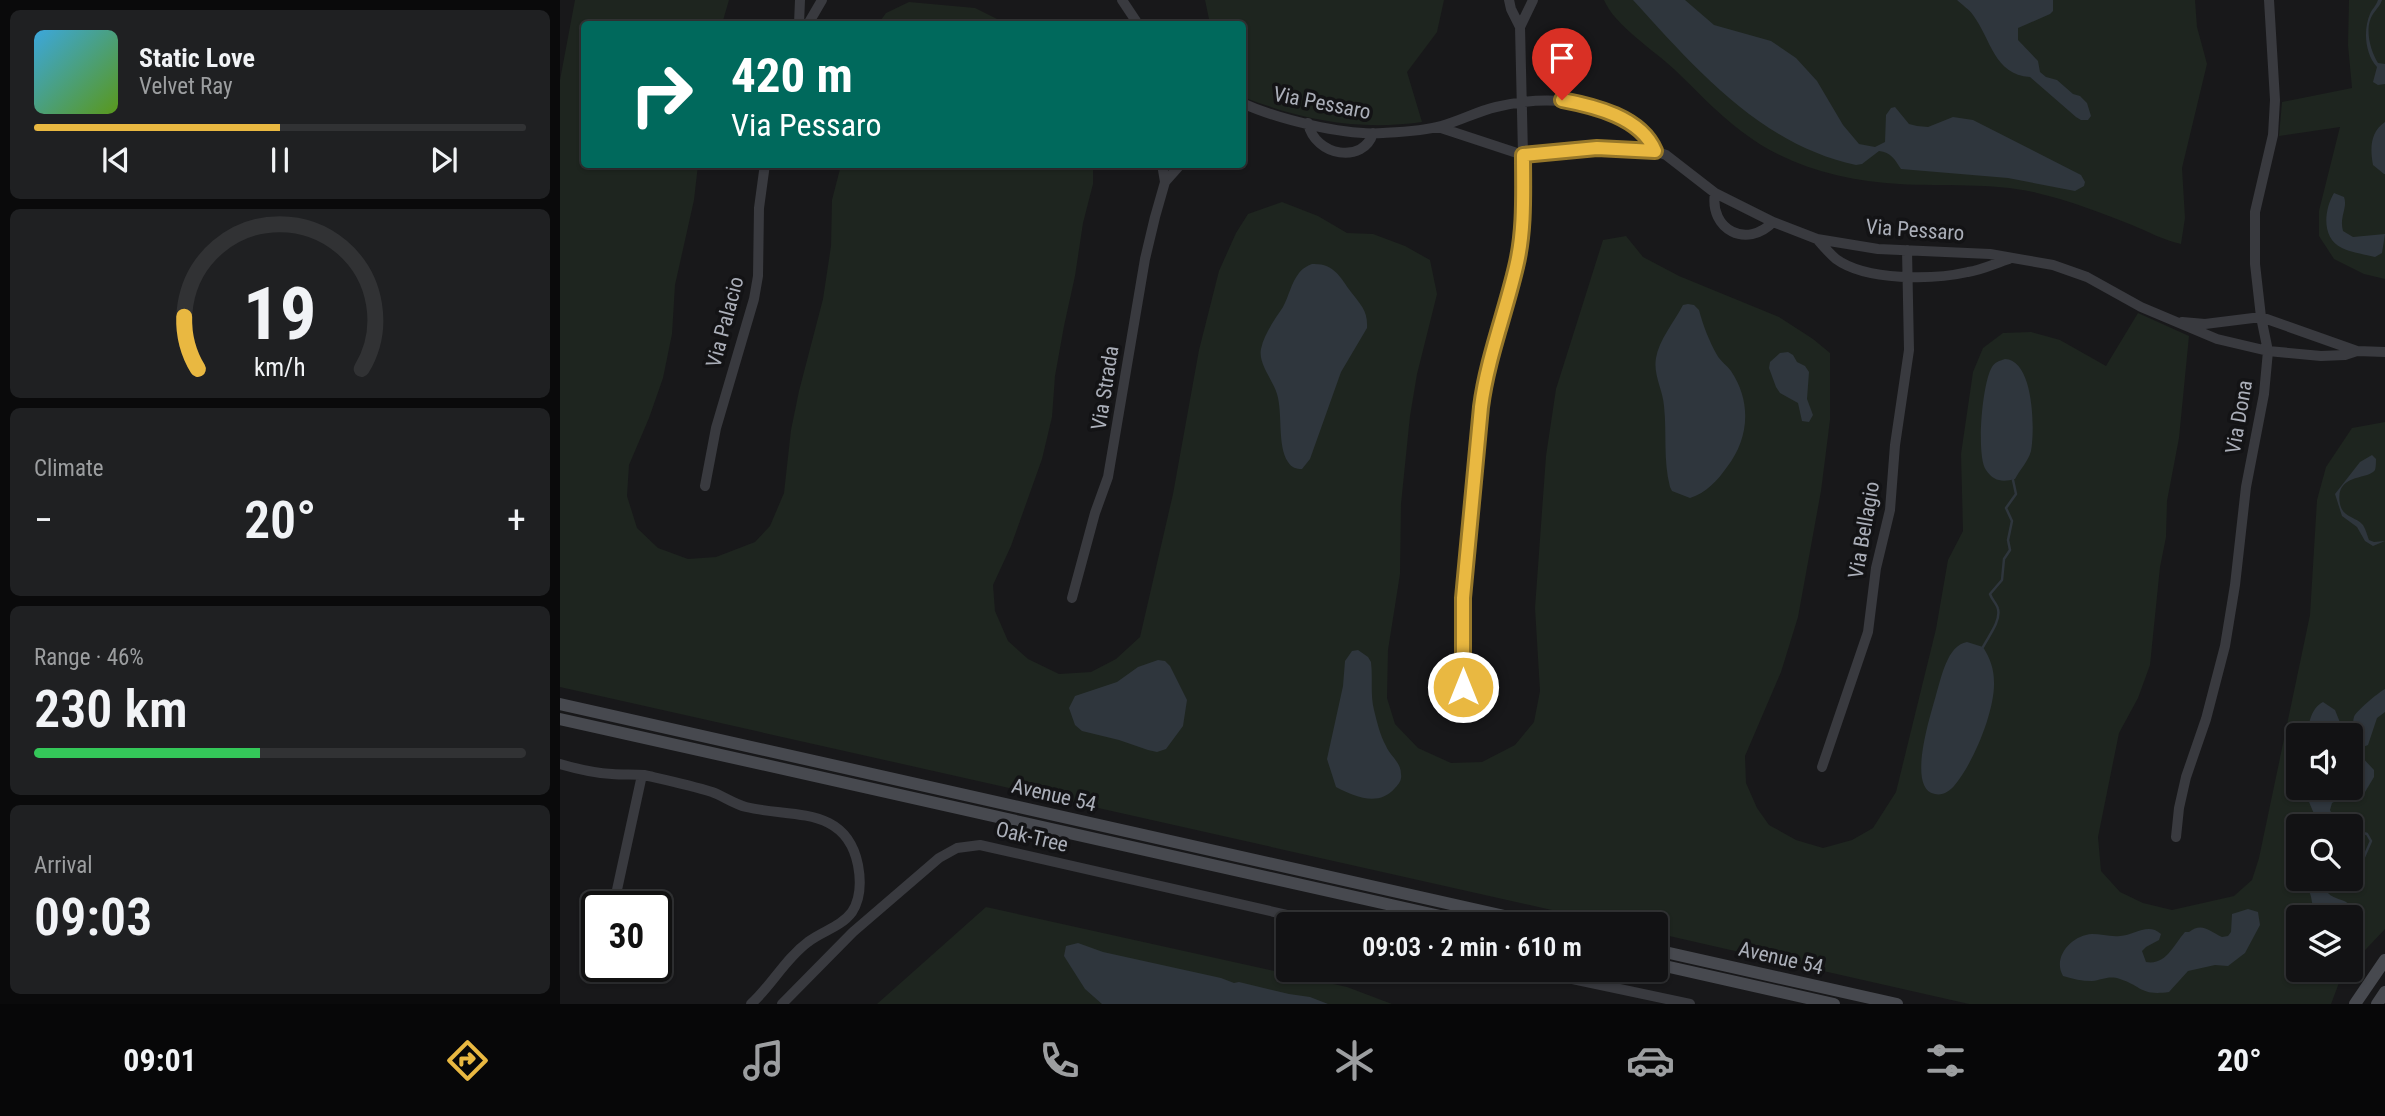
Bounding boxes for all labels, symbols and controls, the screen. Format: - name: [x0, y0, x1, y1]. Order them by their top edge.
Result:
- pin: [1532, 28, 1592, 100]
- icon: arrive: [1543, 39, 1581, 77]
- text: Static Love: [139, 43, 255, 73]
- text: 420 m: [731, 47, 853, 104]
- icon: right: [616, 49, 707, 140]
- text: Velvet Ray: [139, 73, 233, 100]
- street label: Via Pessaro: [1271, 82, 1373, 124]
- text: Via Pessaro: [731, 106, 882, 144]
- icon: previous: [97, 141, 135, 179]
- icon: pause: [261, 141, 299, 179]
- icon: next: [425, 141, 463, 179]
- street label: Via Pessaro: [1865, 215, 1965, 245]
- text: 19: [243, 272, 317, 358]
- street label: Via Palacio: [701, 274, 749, 370]
- street label: Via Strada: [1086, 344, 1124, 432]
- text: km/h: [254, 353, 306, 382]
- street label: Via Dona: [2221, 378, 2257, 456]
- text: Climate: [34, 455, 104, 482]
- street label: Via Bellagio: [1844, 480, 1884, 580]
- text: 20°: [244, 490, 316, 551]
- text: −: [34, 498, 53, 542]
- text: +: [507, 498, 526, 542]
- text: Range · 46%: [34, 644, 144, 671]
- position arrow: [1426, 650, 1500, 724]
- text: 230 km: [34, 679, 188, 740]
- map controls: [2286, 723, 2363, 982]
- button: sound: [2286, 723, 2363, 800]
- street label: Avenue 54: [1009, 774, 1099, 816]
- button: search: [2286, 814, 2363, 891]
- street label: Oak-Tree: [994, 817, 1071, 857]
- text: Arrival: [34, 852, 93, 879]
- text: 09:03: [34, 887, 152, 948]
- speed limit sign: 30: [581, 891, 672, 982]
- button: layers: [2286, 905, 2363, 982]
- text: 09:03 · 2 min · 610 m: [1362, 932, 1582, 962]
- street label: Avenue 54: [1736, 937, 1826, 979]
- icon: directions: [443, 1036, 492, 1085]
- icon: music: [739, 1036, 788, 1085]
- icon: phone: [1035, 1036, 1084, 1085]
- icon: climate: [1330, 1036, 1379, 1085]
- icon: car: [1626, 1036, 1675, 1085]
- icon: filters: [1921, 1036, 1970, 1085]
- text: 09:01: [123, 1041, 197, 1079]
- text: 20°: [2217, 1041, 2262, 1079]

